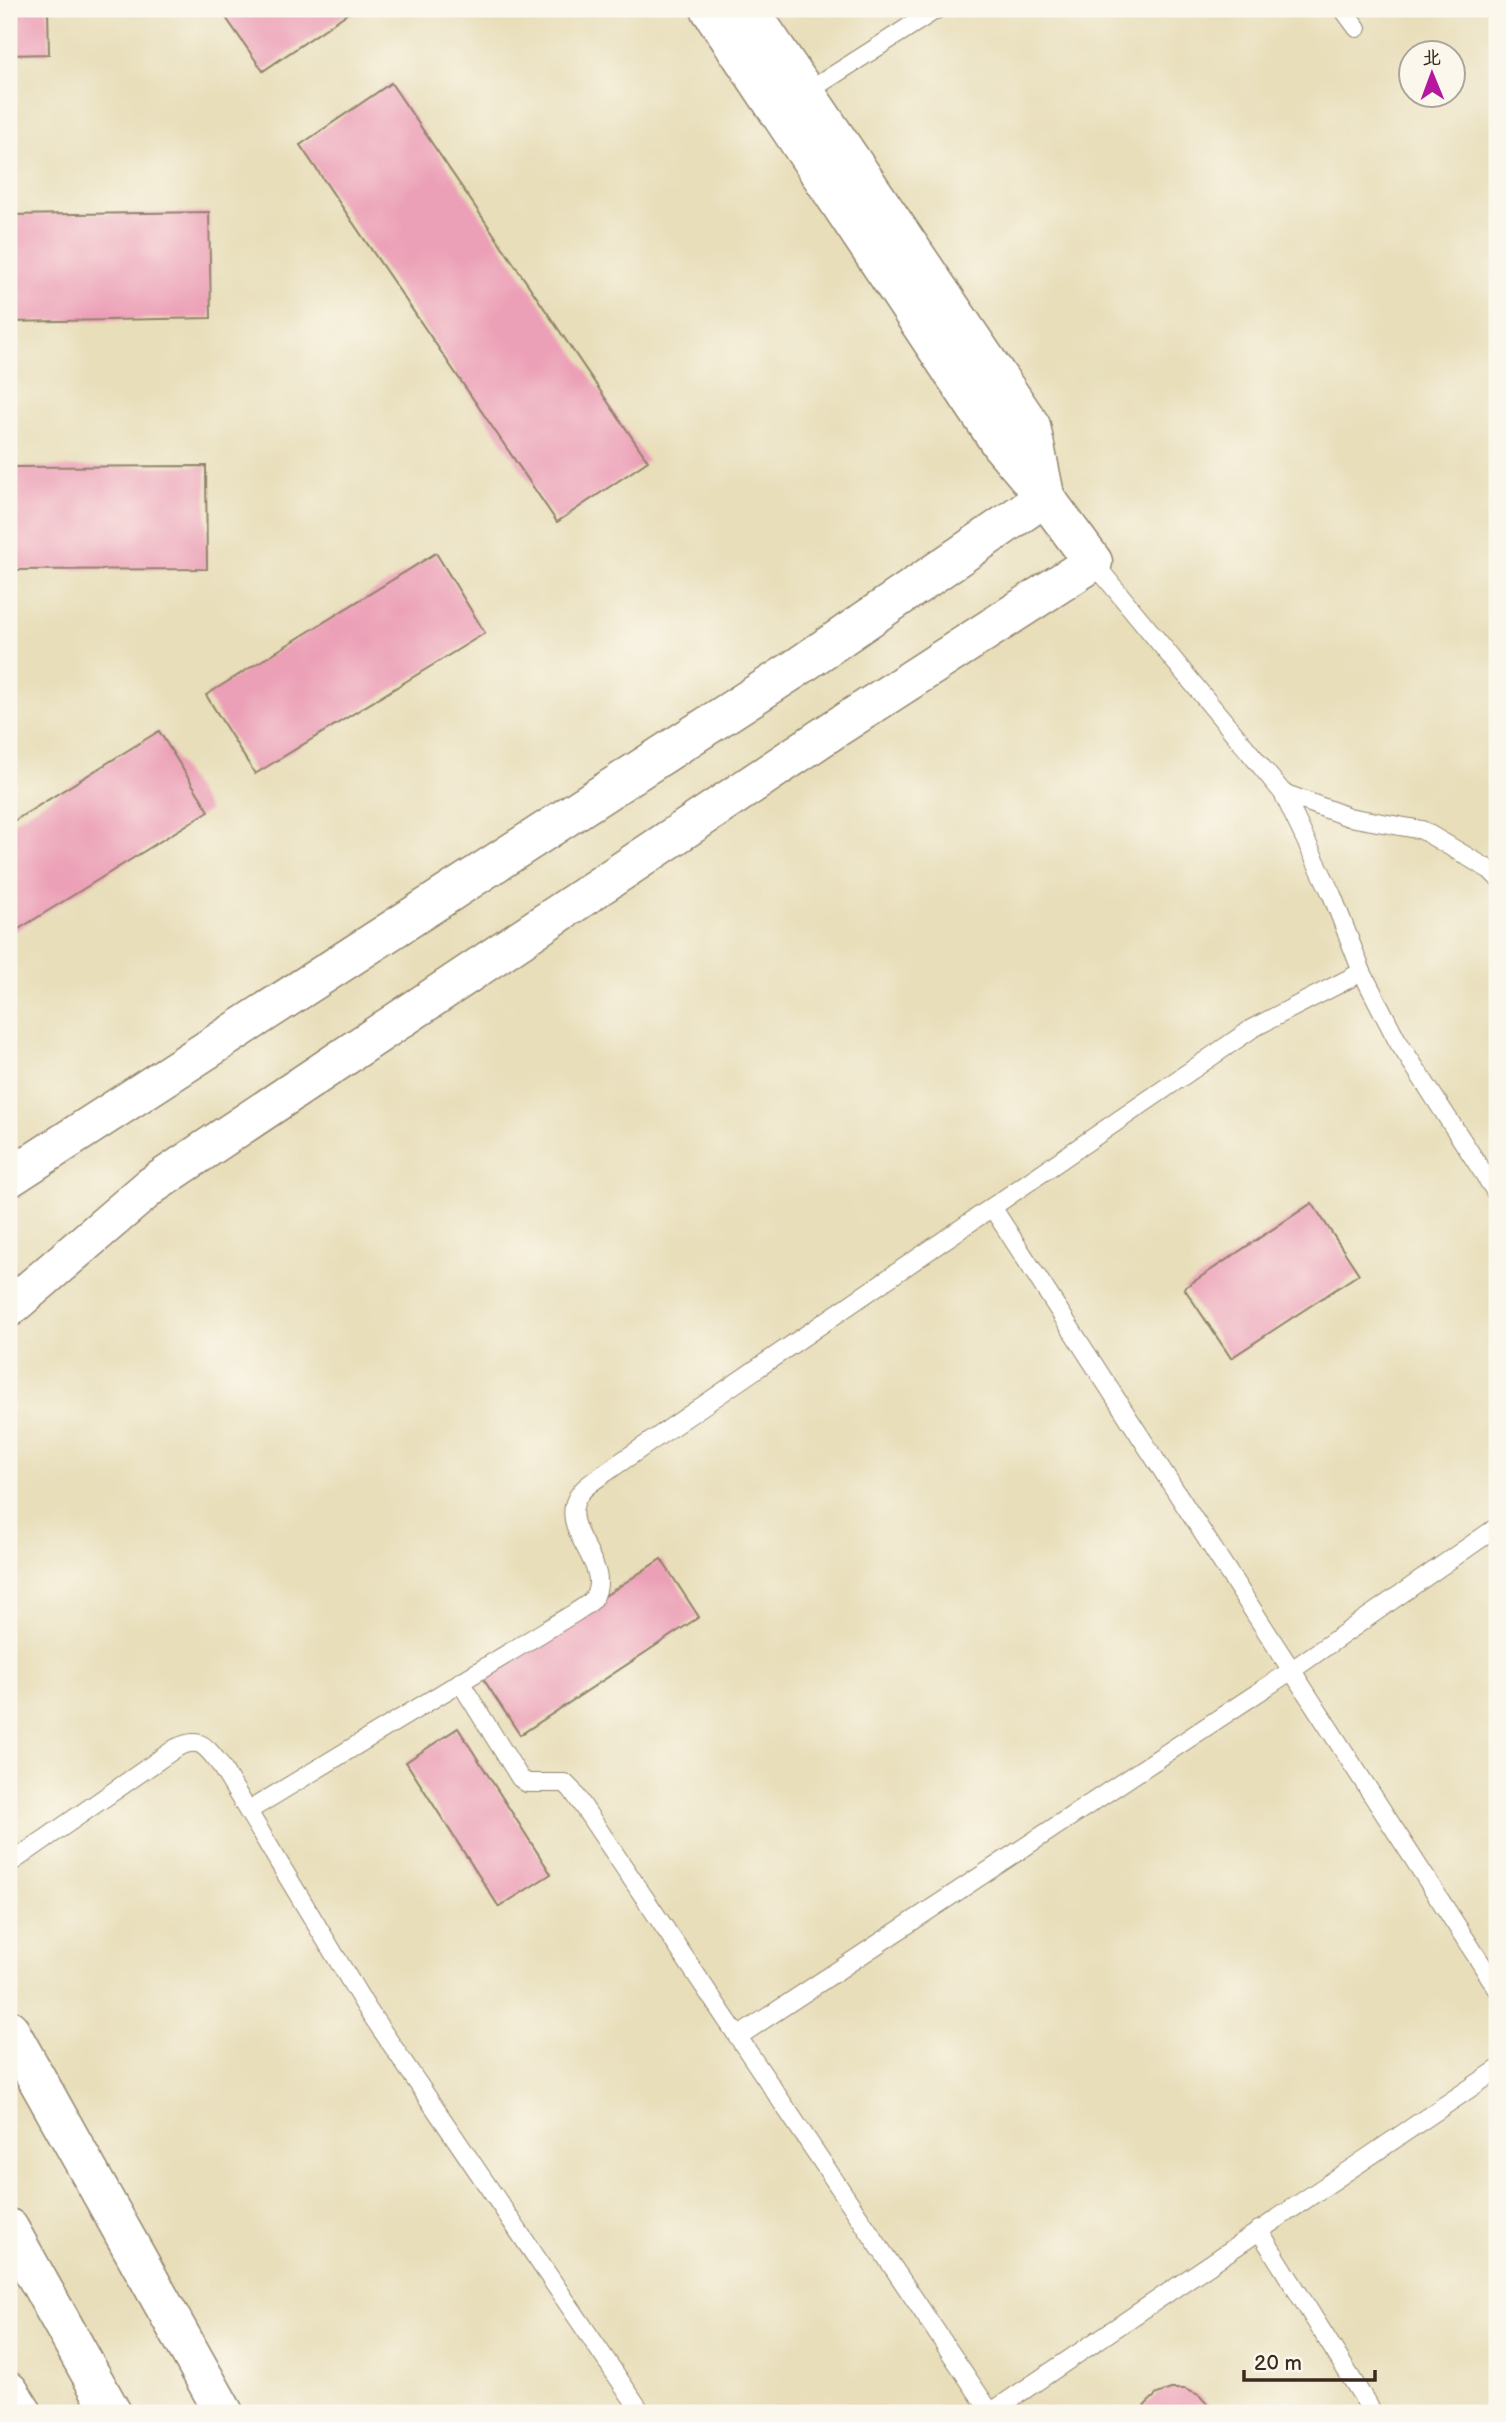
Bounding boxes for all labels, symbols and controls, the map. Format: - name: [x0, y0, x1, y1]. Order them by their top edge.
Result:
- north arrow: [1398, 38, 1468, 108]
- text: 北: [1422, 47, 1441, 70]
- scale bar: [1244, 2338, 1375, 2382]
- text: 20 m: [1254, 2351, 1302, 2376]

